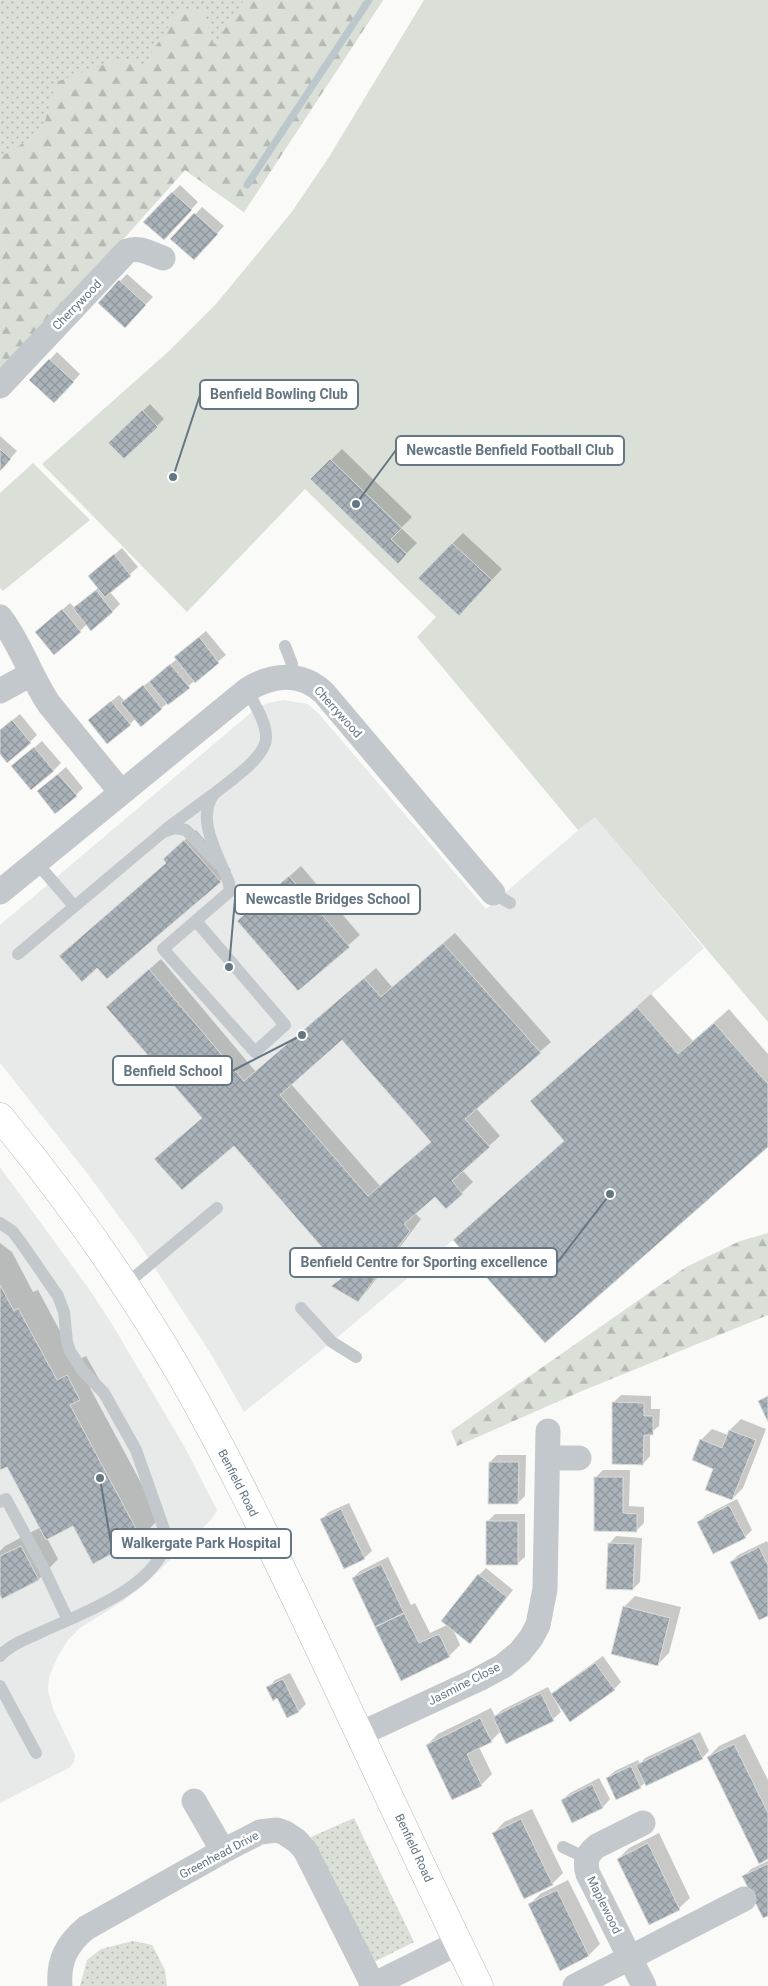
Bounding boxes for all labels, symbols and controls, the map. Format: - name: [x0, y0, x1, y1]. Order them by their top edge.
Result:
- street label: Cherrywood: [50, 277, 104, 333]
- callout: Benfield Bowling Club: [200, 380, 358, 409]
- text: Benfield Bowling Club: [210, 386, 348, 402]
- callout: Newcastle Benfield Football Club: [396, 436, 624, 465]
- text: Newcastle Benfield Football Club: [406, 442, 614, 458]
- street label: Cherrywood: [311, 683, 365, 741]
- callout: Newcastle Bridges School: [235, 885, 420, 914]
- text: Newcastle Bridges School: [246, 891, 410, 907]
- callout: Benfield School: [113, 1056, 232, 1085]
- text: Benfield School: [124, 1063, 222, 1079]
- callout: Benfield Centre for Sporting excellence: [290, 1248, 557, 1277]
- text: Benfield Centre for Sporting excellence: [300, 1254, 548, 1270]
- street label: Benfield Road: [215, 1447, 261, 1519]
- callout: Walkergate Park Hospital: [111, 1529, 291, 1558]
- text: Walkergate Park Hospital: [121, 1535, 281, 1551]
- street label: Jasmine Close: [426, 1660, 502, 1708]
- street label: Benfield Road: [392, 1812, 436, 1884]
- street label: Greenhead Drive: [177, 1828, 261, 1882]
- street label: Maplewood: [584, 1874, 624, 1936]

